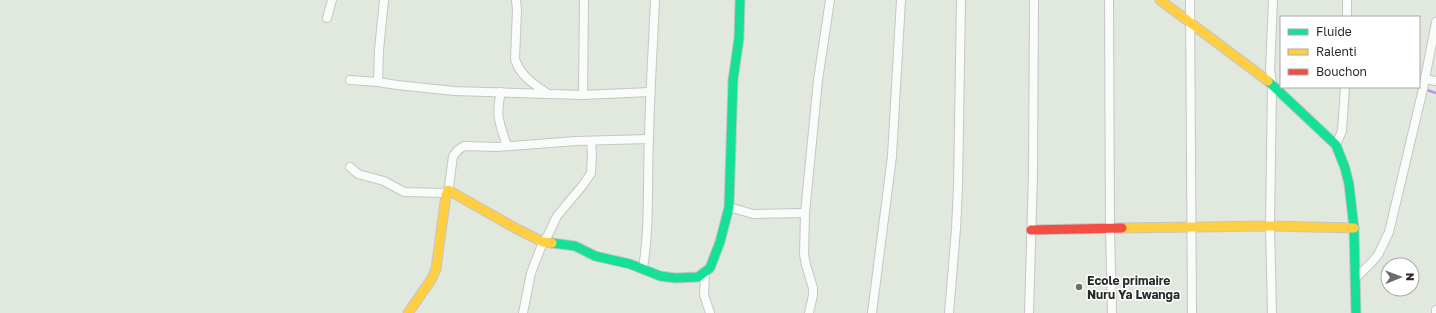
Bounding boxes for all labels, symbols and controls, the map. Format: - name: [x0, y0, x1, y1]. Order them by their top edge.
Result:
- legend: [1280, 16, 1420, 88]
- text: Fluide: [1316, 24, 1352, 39]
- text: Ralenti: [1316, 44, 1357, 59]
- text: Bouchon: [1316, 64, 1367, 79]
- north arrow: [1380, 257, 1420, 297]
- place label: Ecole primaire Nuru Ya Lwanga: [1087, 273, 1180, 302]
- text: N: [1404, 273, 1417, 281]
- marker: Ecole primaire Nuru Ya Lwanga: [1074, 282, 1084, 292]

